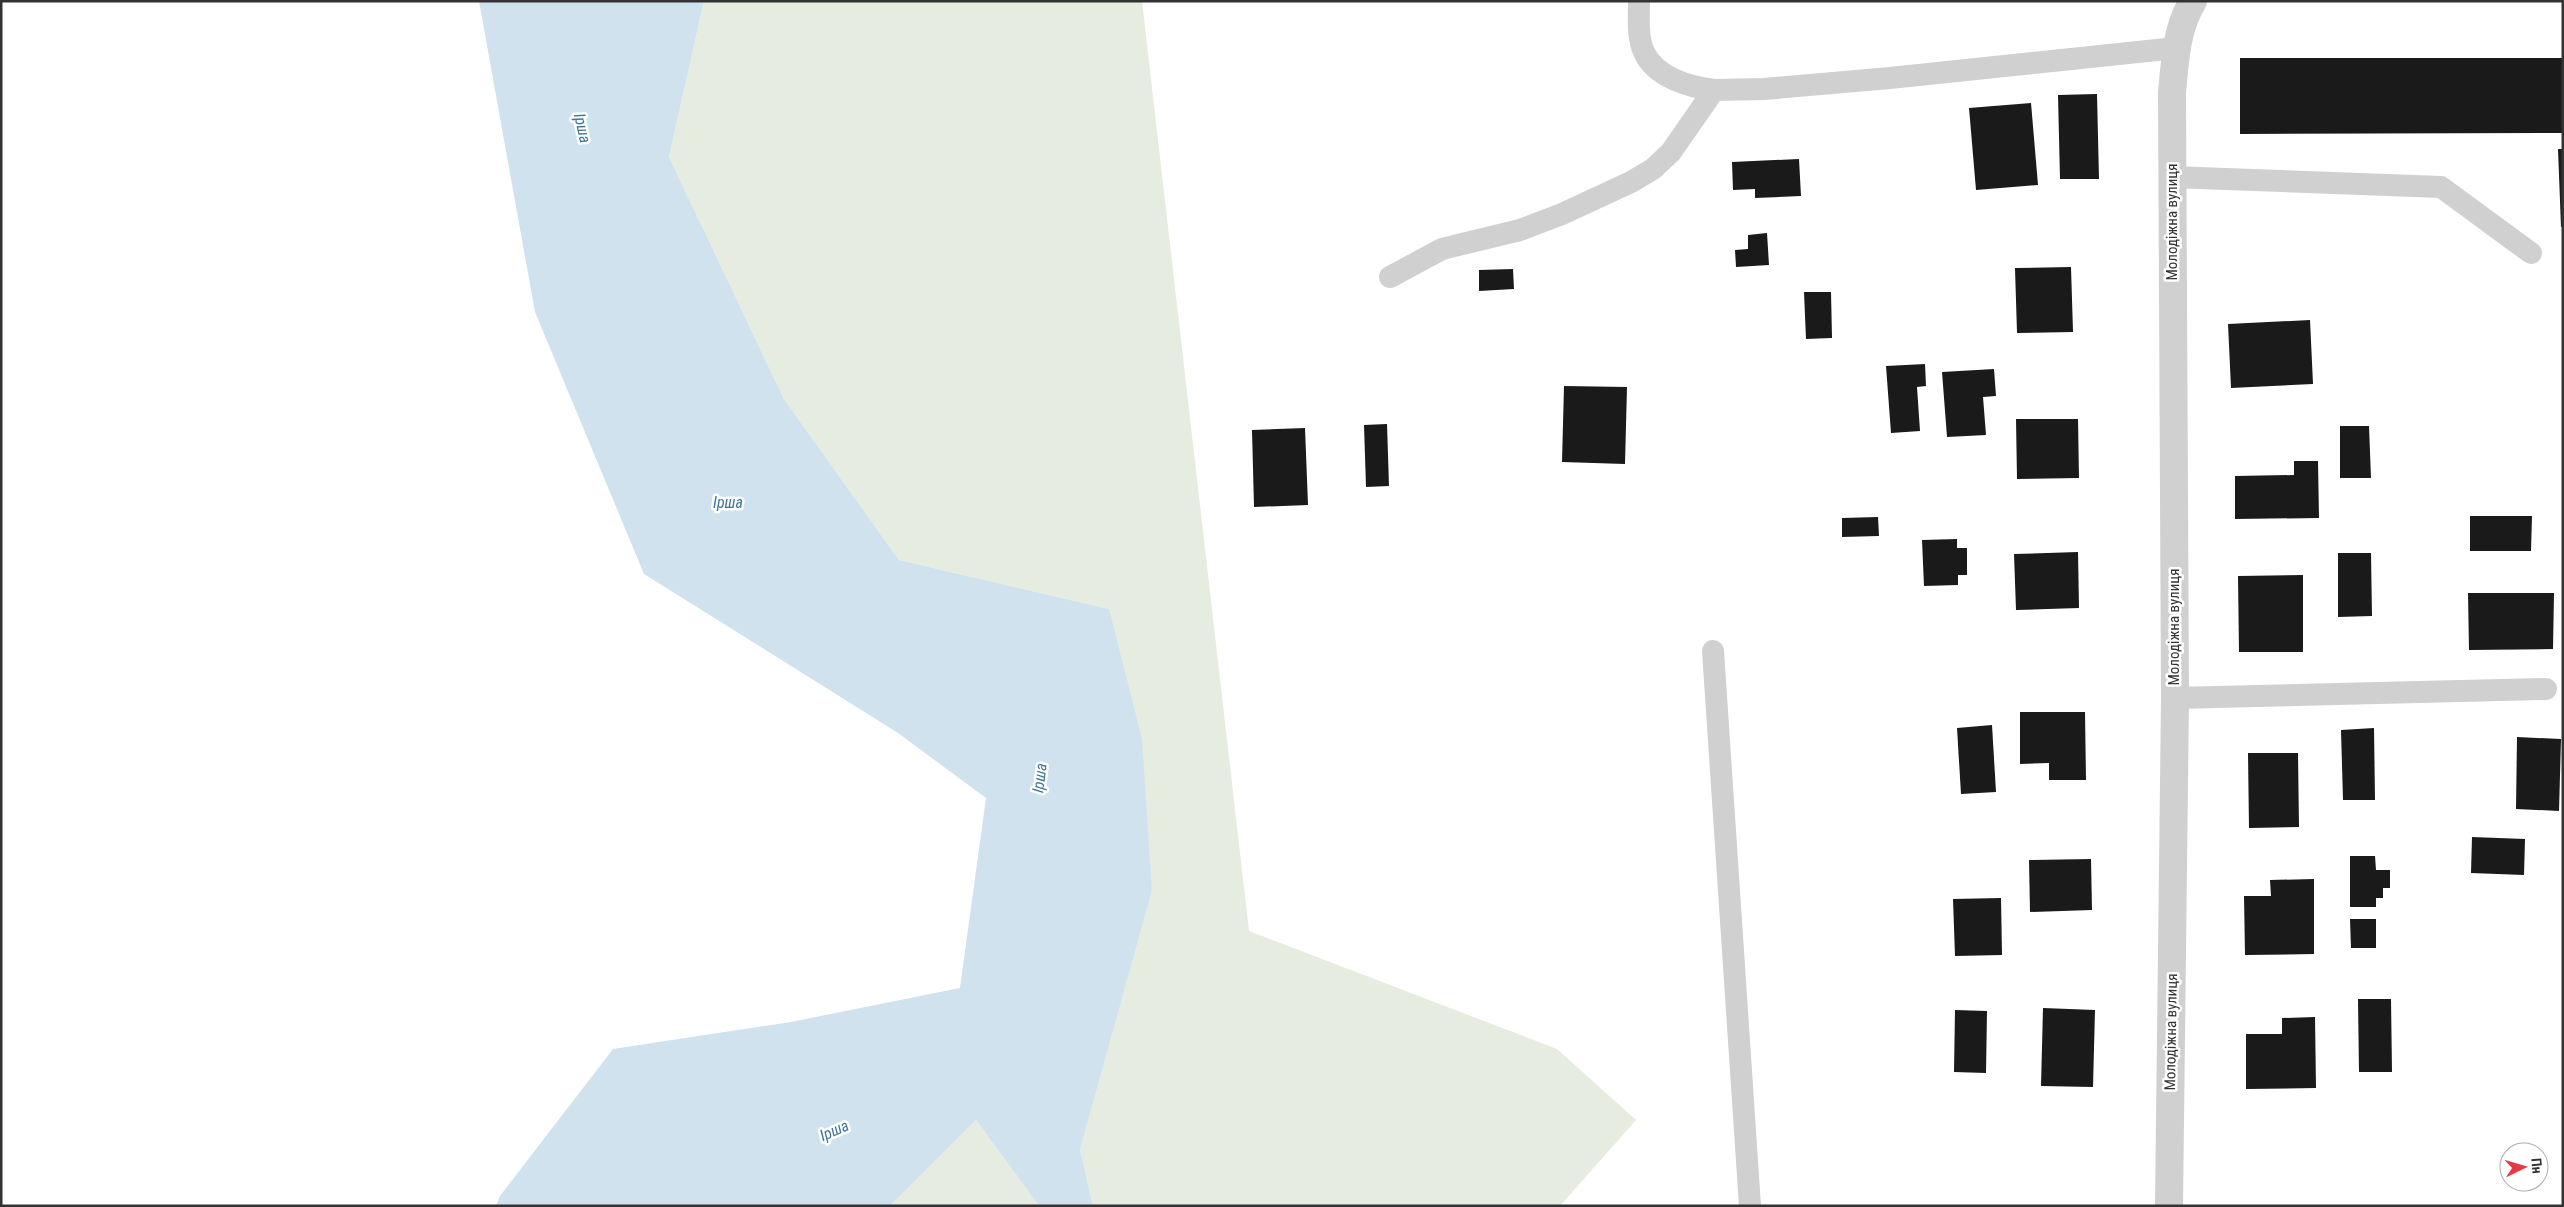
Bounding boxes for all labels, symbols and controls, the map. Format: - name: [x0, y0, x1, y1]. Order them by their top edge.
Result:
- water label: Ірша: [570, 111, 595, 145]
- street label: Молодіжна вулиця: [2163, 164, 2181, 280]
- water label: Ірша: [713, 493, 743, 512]
- street label: Молодіжна вулиця: [2165, 569, 2183, 685]
- water label: Ірша: [1028, 762, 1051, 794]
- street label: Молодіжна вулиця: [2161, 973, 2181, 1091]
- water label: Ірша: [817, 1116, 852, 1145]
- north arrow: [2499, 1142, 2549, 1192]
- text: Пн: [2528, 1157, 2546, 1174]

